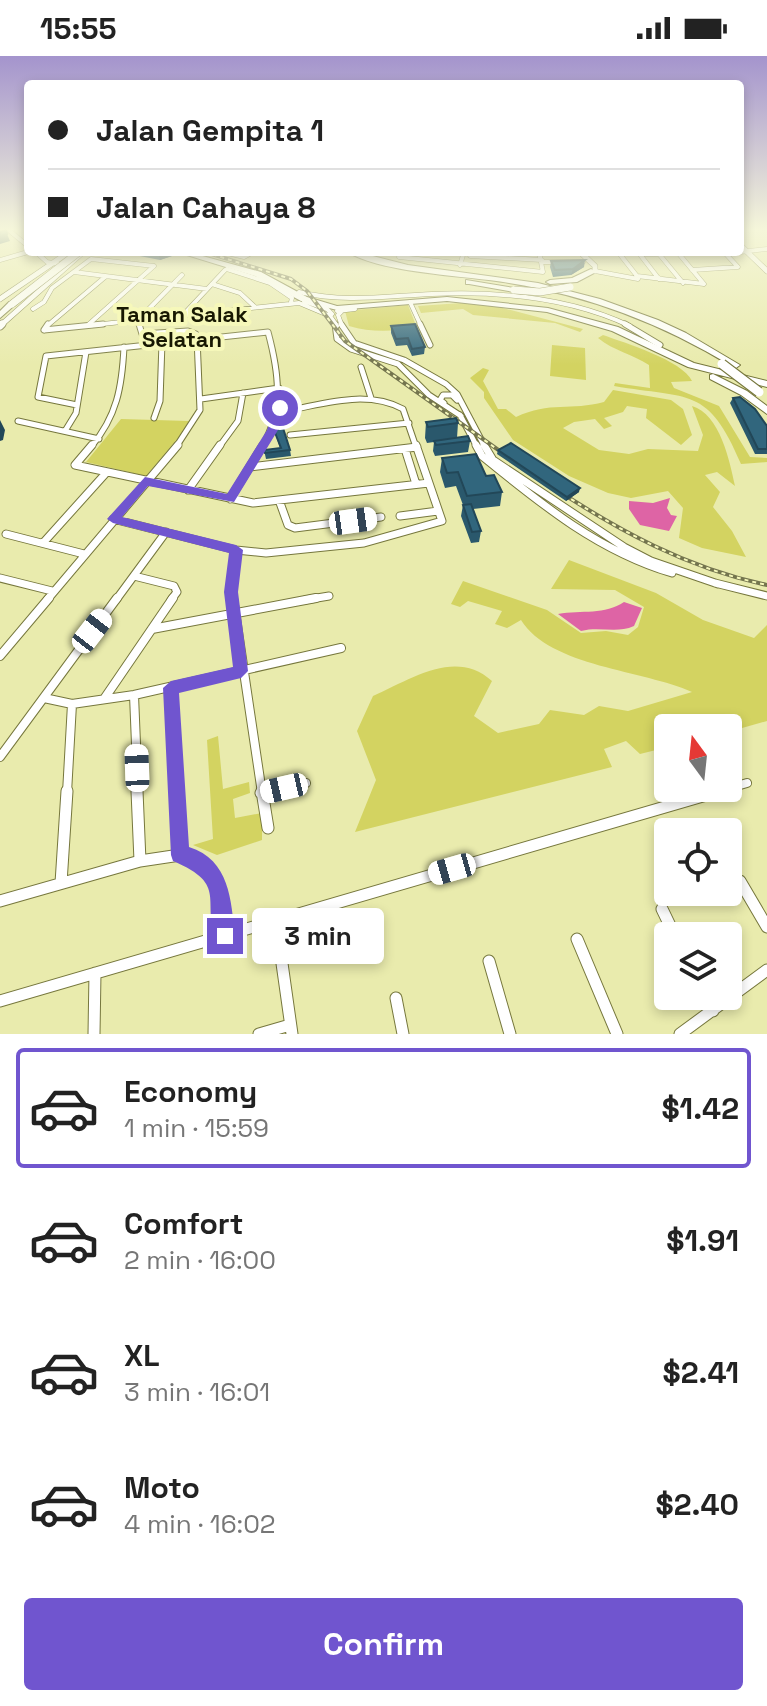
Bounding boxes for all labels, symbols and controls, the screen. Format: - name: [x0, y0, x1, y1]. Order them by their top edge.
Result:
- text: 15:55: [40, 9, 117, 48]
- text: Jalan Gempita 1: [96, 111, 324, 150]
- text: Jalan Cahaya 8: [96, 188, 316, 227]
- district label: Taman Salak Selatan: [116, 300, 248, 353]
- route start: [262, 390, 298, 426]
- car: [328, 506, 378, 536]
- car: [68, 605, 116, 657]
- north arrow: [654, 714, 742, 802]
- map controls: [654, 714, 742, 1010]
- car: [124, 744, 150, 792]
- car: [258, 771, 310, 805]
- button: locate: [654, 818, 742, 906]
- car: [426, 851, 478, 887]
- callout: 3 min: [253, 908, 385, 964]
- route end: [207, 918, 243, 954]
- text: 3 min: [284, 919, 352, 953]
- button: layers: [654, 922, 742, 1010]
- icon: car: [28, 1072, 100, 1144]
- text: Economy: [124, 1072, 257, 1111]
- text: $1.42: [661, 1089, 739, 1128]
- text: 1 min · 15:59: [124, 1111, 269, 1145]
- icon: car: [28, 1204, 100, 1276]
- text: Comfort: [124, 1204, 243, 1243]
- text: $1.91: [666, 1221, 739, 1260]
- text: 2 min · 16:00: [124, 1243, 276, 1277]
- icon: car: [28, 1336, 100, 1408]
- text: XL: [124, 1336, 160, 1375]
- text: $2.41: [663, 1353, 739, 1392]
- text: 3 min · 16:01: [124, 1375, 270, 1409]
- icon: car: [28, 1468, 100, 1540]
- text: Moto: [124, 1468, 200, 1507]
- text: $2.40: [656, 1485, 739, 1524]
- text: 4 min · 16:02: [124, 1507, 276, 1541]
- button: Confirm: [24, 1598, 743, 1690]

